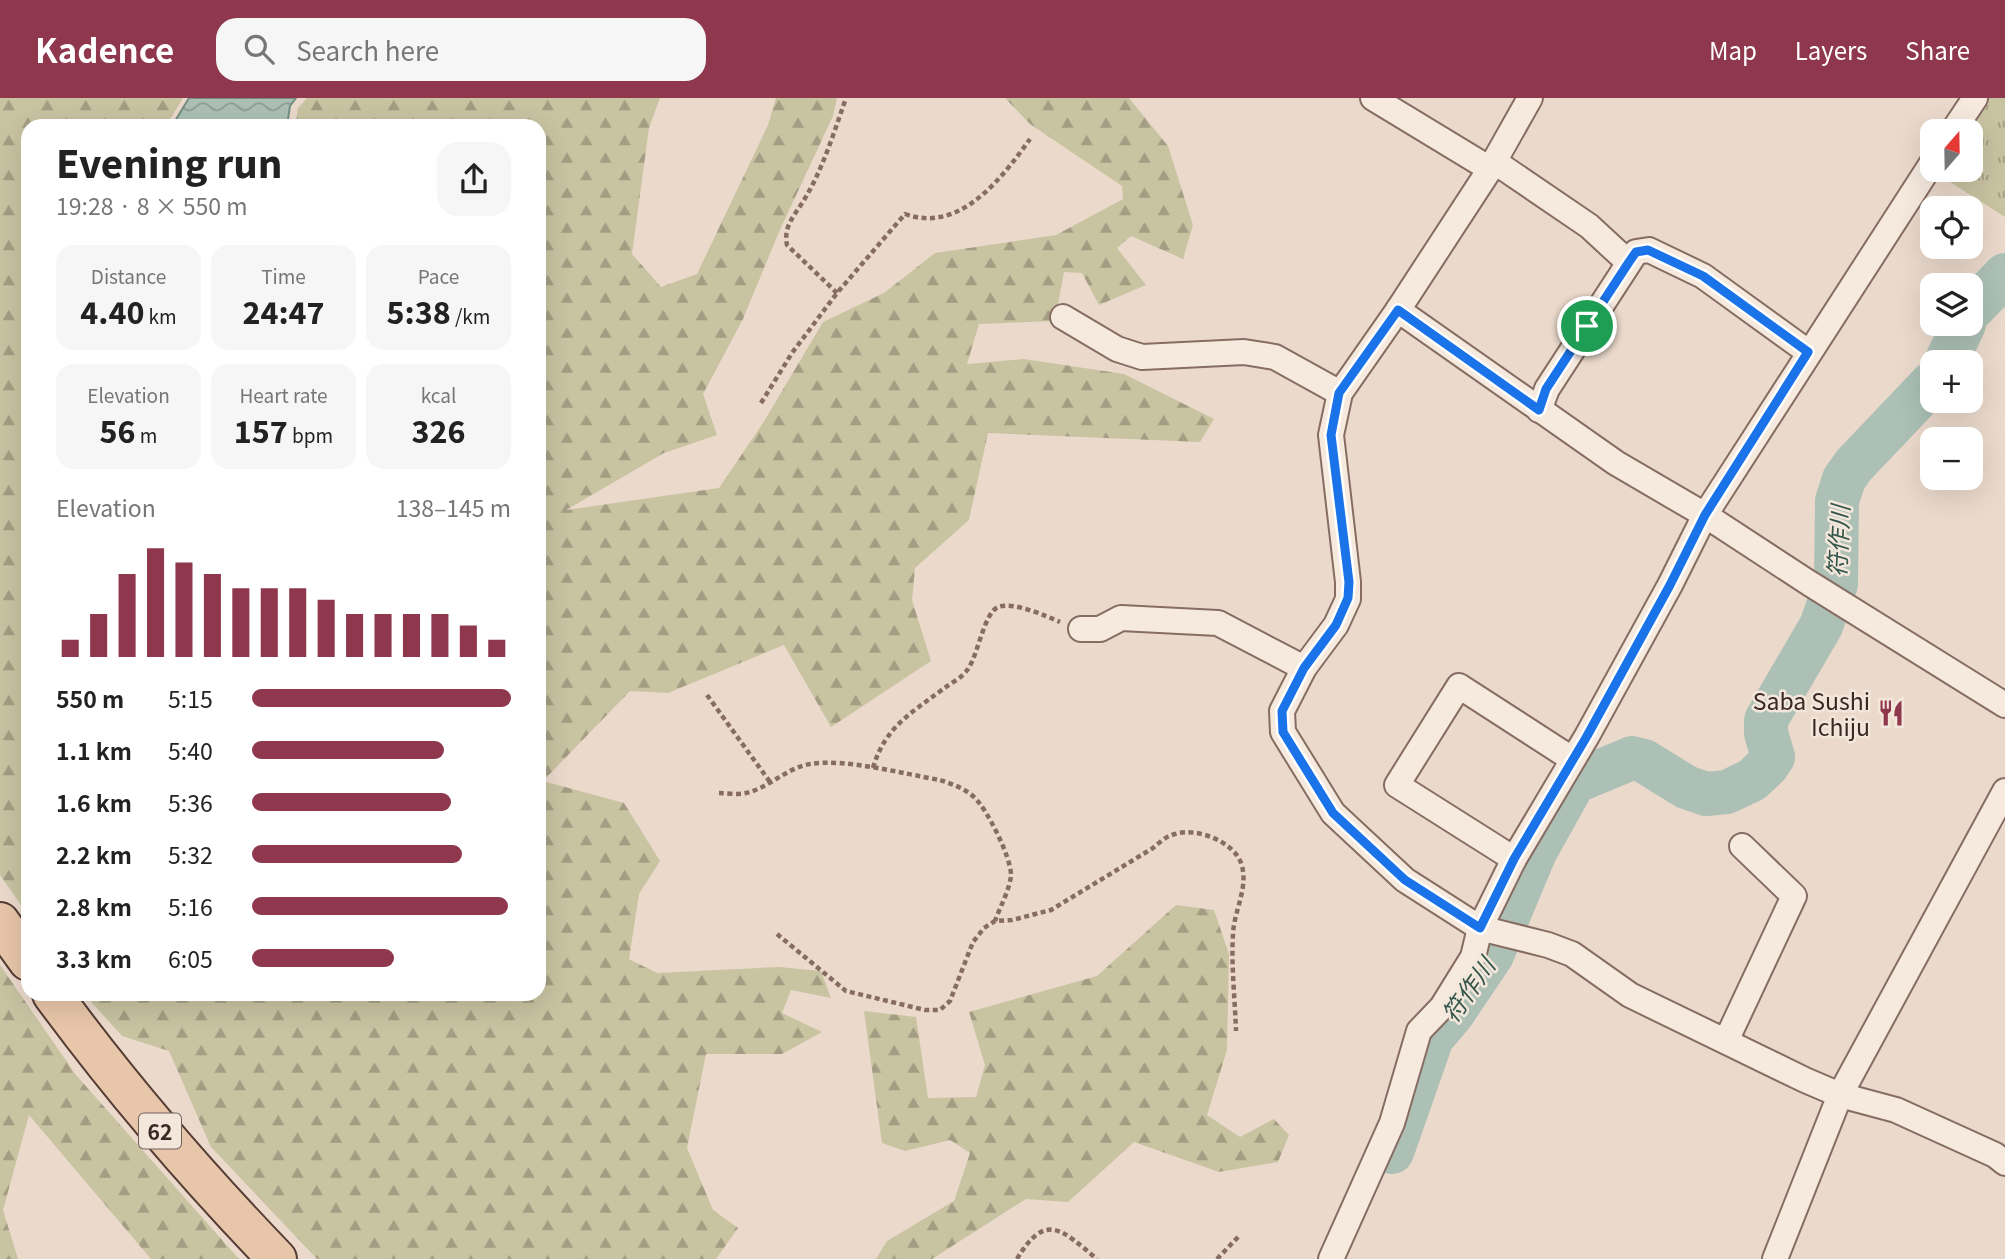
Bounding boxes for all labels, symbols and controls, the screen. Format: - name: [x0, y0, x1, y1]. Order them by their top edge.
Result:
- search box: [216, 18, 706, 81]
- text: Kadence: [35, 25, 174, 73]
- icon: search: [240, 30, 278, 68]
- text: Search here: [296, 31, 439, 68]
- text: Map: [1709, 32, 1757, 67]
- text: Layers: [1795, 32, 1867, 67]
- text: Share: [1905, 32, 1970, 67]
- north arrow: [1920, 119, 1983, 182]
- map controls: [1920, 119, 1983, 490]
- text: Evening run: [56, 134, 282, 189]
- button: share: [437, 142, 511, 216]
- text: 19:28 · 8 × 550 m: [56, 188, 247, 222]
- button: locate: [1920, 196, 1983, 259]
- text: Distance: [91, 262, 166, 289]
- text: Time: [261, 262, 306, 289]
- text: Pace: [418, 262, 459, 289]
- button: layers: [1920, 273, 1983, 336]
- text: 4.40: [80, 289, 144, 333]
- text: 24:47: [242, 289, 325, 333]
- text: 5:38: [387, 289, 451, 333]
- pin: [1557, 296, 1617, 356]
- text: km: [144, 302, 177, 329]
- text: /km: [451, 302, 490, 329]
- icon: arrive: [1568, 307, 1606, 345]
- button: +: [1920, 350, 1983, 413]
- text: Elevation: [87, 381, 170, 408]
- text: Heart rate: [239, 381, 328, 408]
- text: kcal: [421, 381, 456, 408]
- text: 56: [100, 408, 136, 452]
- text: 157: [234, 408, 288, 452]
- text: 326: [412, 408, 465, 452]
- text: m: [136, 421, 157, 448]
- text: bpm: [288, 421, 333, 448]
- button: −: [1920, 427, 1983, 490]
- text: Elevation: [56, 490, 156, 524]
- text: 138–145 m: [396, 490, 511, 524]
- water label: 符作川: [1818, 501, 1857, 578]
- text: 550 m: [56, 681, 124, 715]
- text: 5:15: [168, 681, 213, 715]
- place label: Saba Sushi Ichiju: [1753, 683, 1870, 743]
- restaurant icon: Saba Sushi Ichiju: [1876, 698, 1906, 728]
- text: 1.1 km: [56, 733, 132, 767]
- text: 5:40: [168, 733, 213, 767]
- text: 1.6 km: [56, 785, 132, 819]
- text: 5:36: [168, 785, 213, 819]
- text: 2.2 km: [56, 837, 132, 871]
- text: 5:32: [168, 837, 213, 871]
- text: 2.8 km: [56, 889, 132, 923]
- text: 5:16: [168, 889, 213, 923]
- text: 3.3 km: [56, 941, 132, 975]
- text: 6:05: [168, 941, 213, 975]
- water label: 符作川: [1432, 947, 1504, 1029]
- road number: 62: [139, 1114, 181, 1148]

